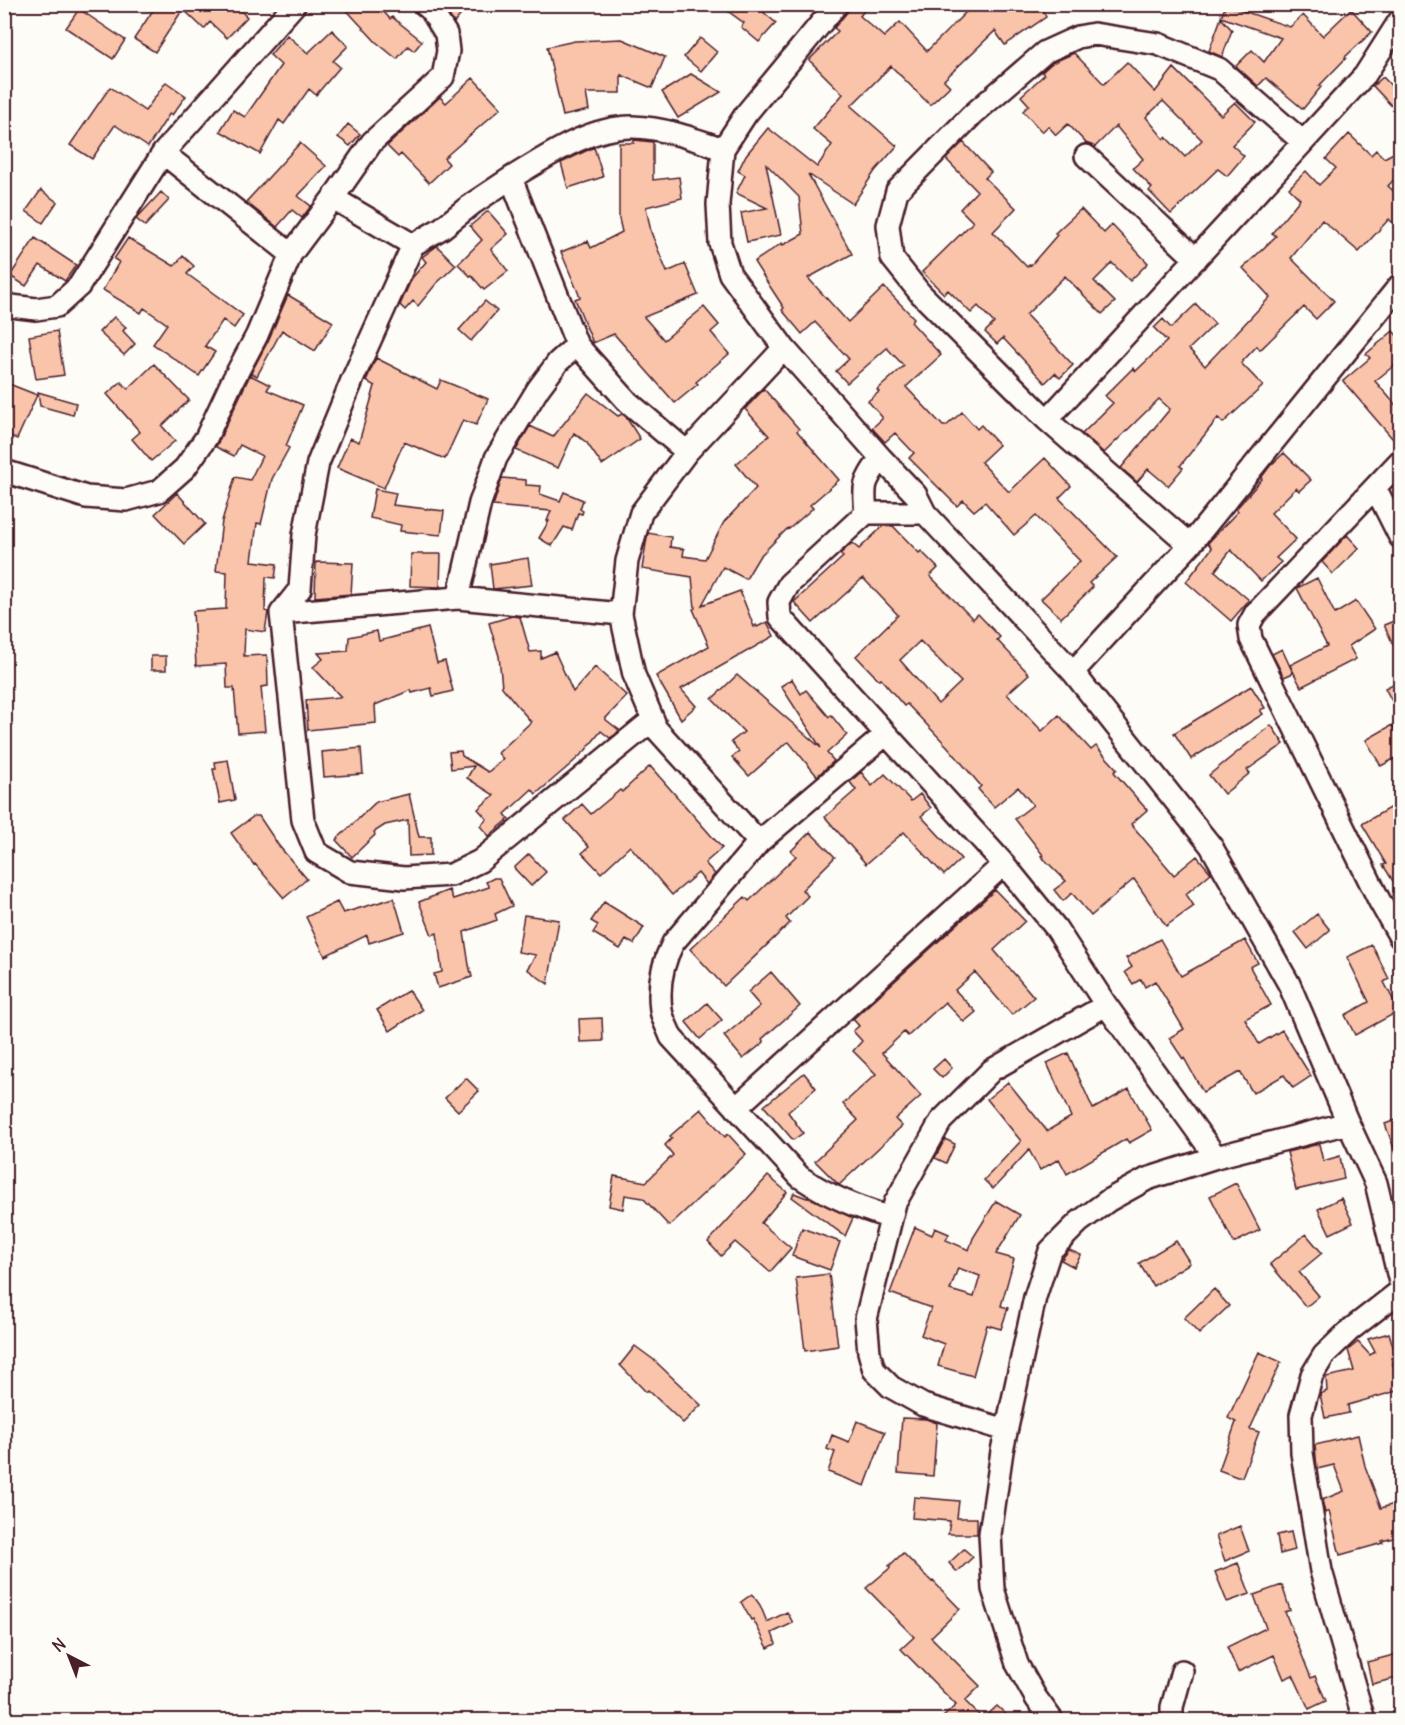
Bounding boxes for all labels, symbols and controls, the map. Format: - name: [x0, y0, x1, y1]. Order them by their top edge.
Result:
- north arrow: [39, 1626, 99, 1686]
- text: N: [48, 1634, 70, 1656]

